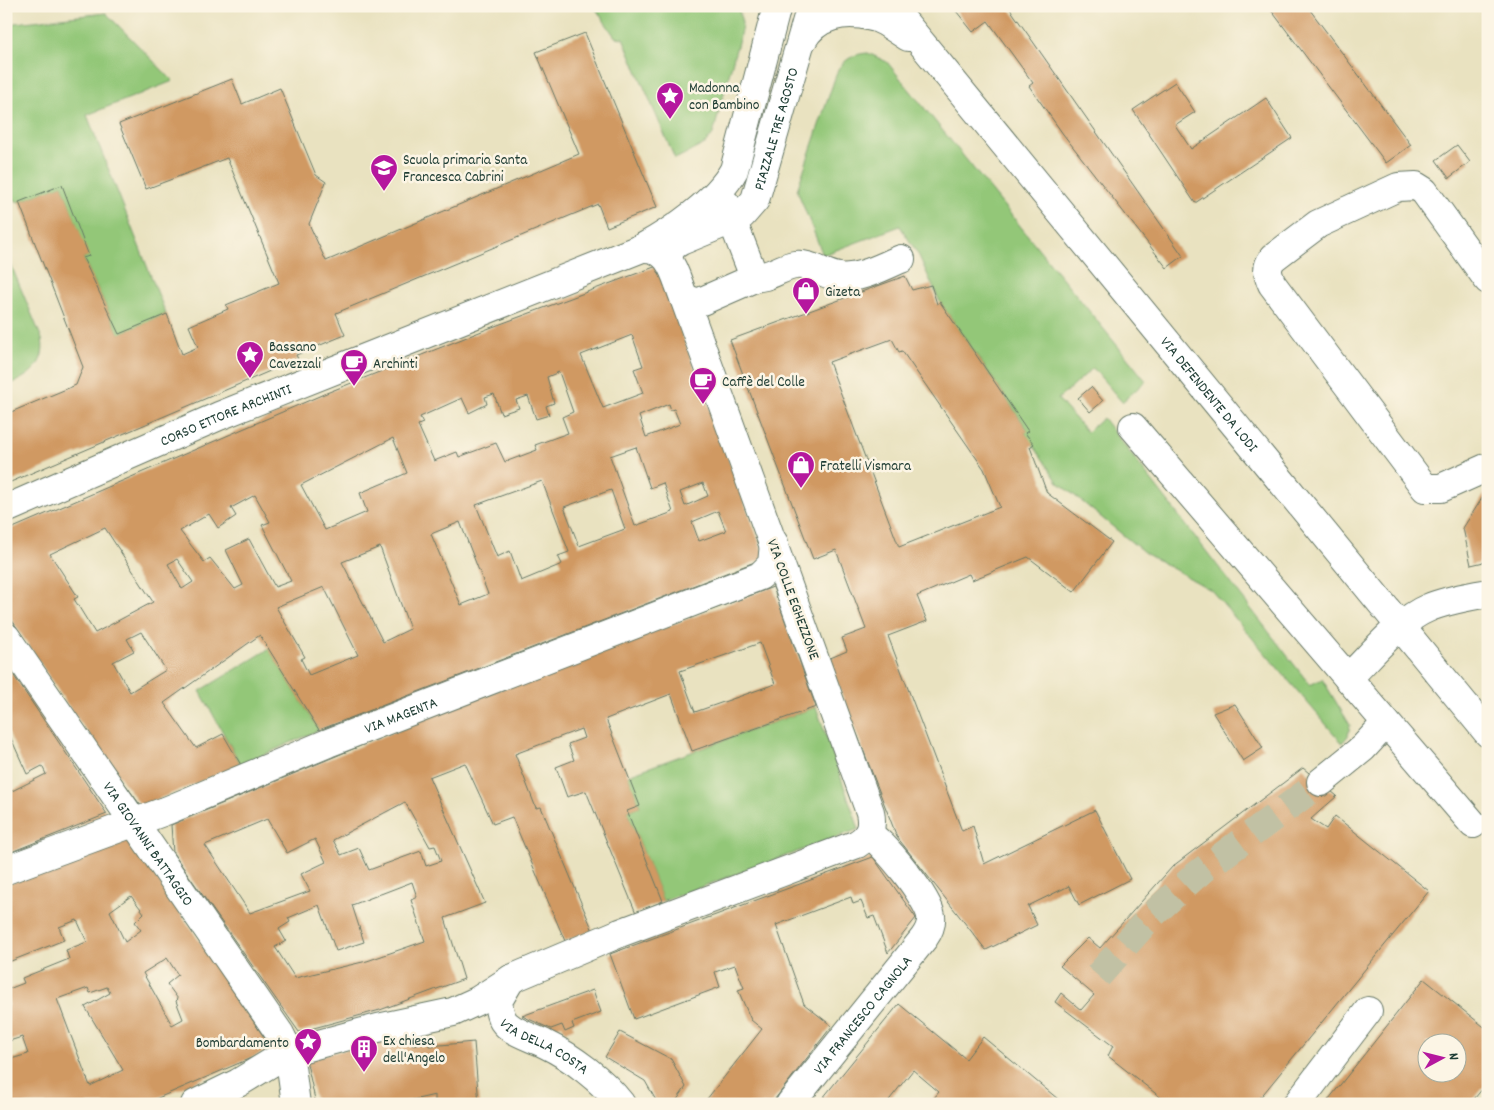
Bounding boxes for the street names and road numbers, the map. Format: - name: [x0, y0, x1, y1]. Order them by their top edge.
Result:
- street label: PIAZZALE TRE AGOSTO: [749, 65, 806, 193]
- street label: VIA DEFENDENTE DA LODI: [1154, 333, 1262, 458]
- street label: CORSO ETTORE ARCHINTI: [157, 379, 296, 453]
- street label: VIA COLLE EGHEZZONE: [760, 536, 824, 663]
- street label: VIA MAGENTA: [362, 693, 441, 741]
- street label: VIA GIOVANNI BATTAGGIO: [96, 778, 198, 911]
- street label: VIA FRANCESCO CAGNOLA: [809, 952, 919, 1080]
- street label: VIA DELLA COSTA: [493, 1014, 593, 1081]

